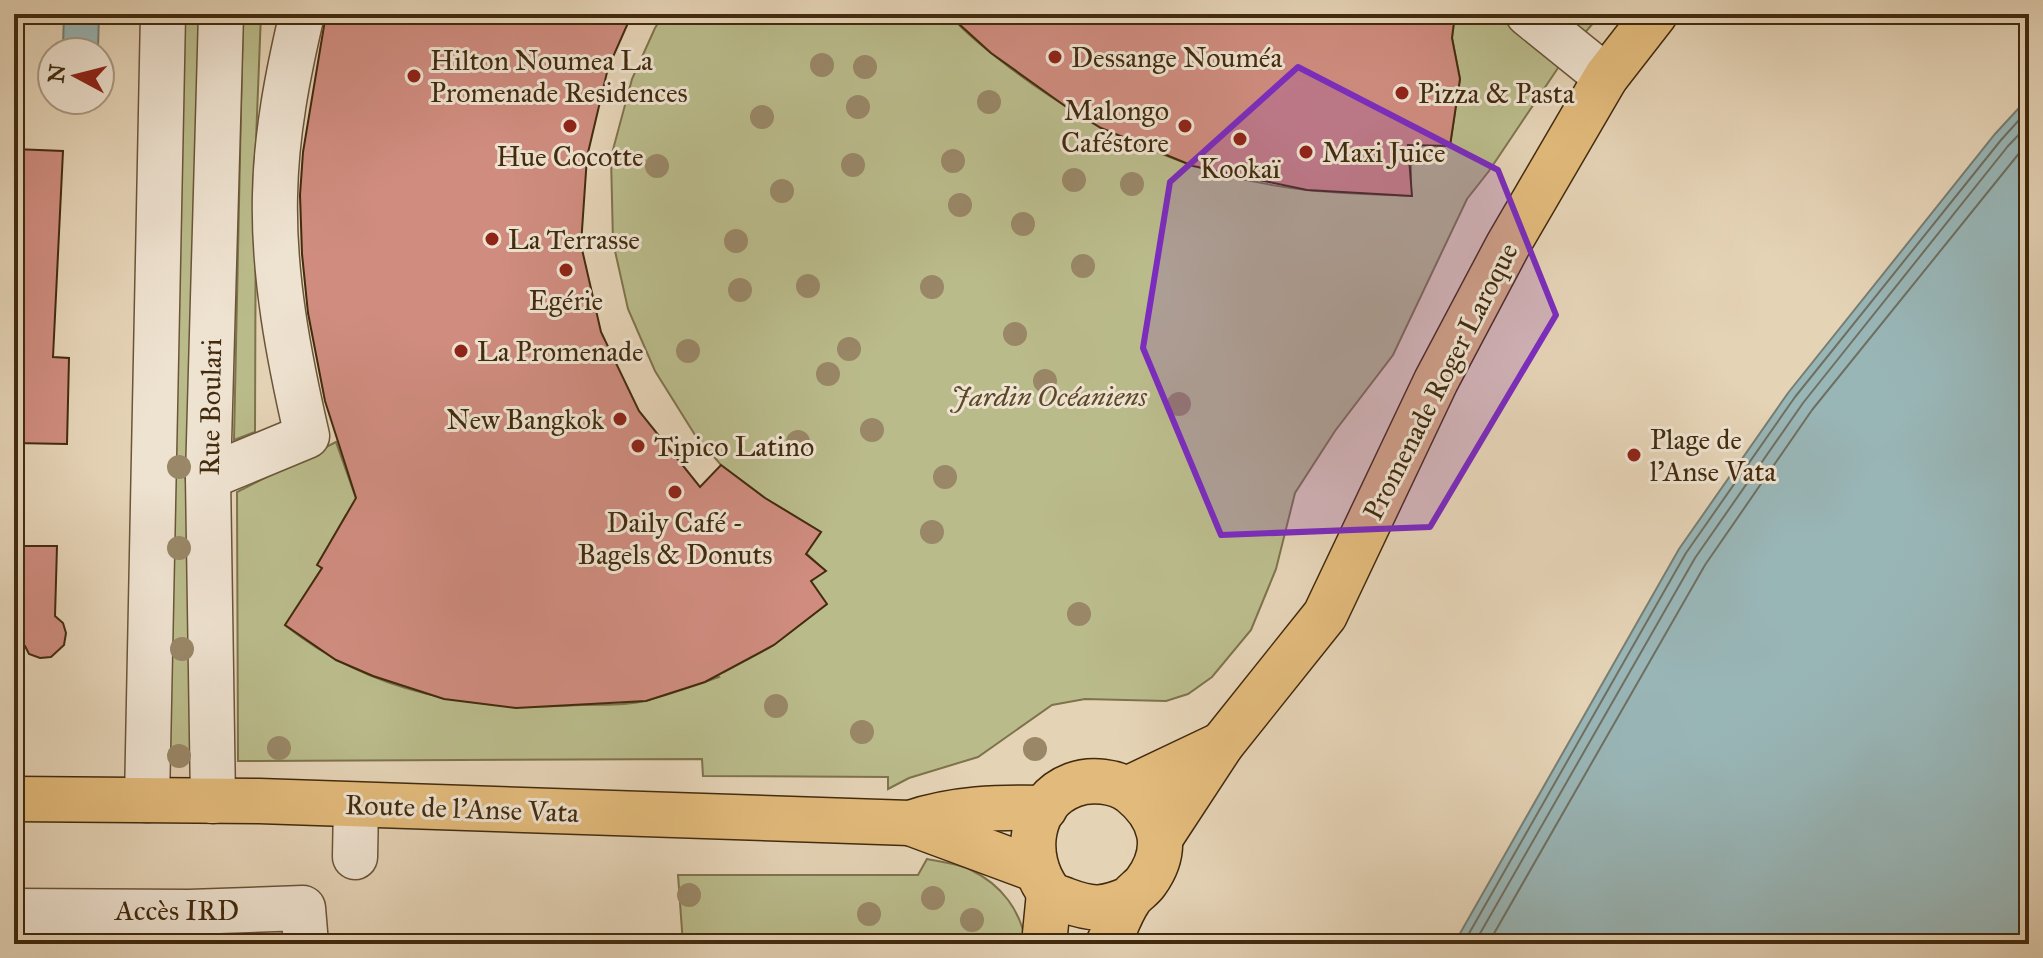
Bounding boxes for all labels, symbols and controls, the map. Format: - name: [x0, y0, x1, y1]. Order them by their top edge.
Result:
- north arrow: [36, 36, 116, 116]
- place label: Dessange Nouméa: [1071, 40, 1283, 75]
- place label: Hilton Noumea La Promenade Residences: [430, 43, 688, 110]
- marker: Dessange Nouméa: [1046, 48, 1064, 66]
- text: N: [42, 62, 71, 85]
- marker: Hilton Noumea La Promenade Residences: [405, 67, 423, 85]
- place label: Pizza & Pasta: [1418, 76, 1575, 111]
- marker: Pizza & Pasta: [1393, 84, 1411, 102]
- place label: Malongo Caféstore: [1061, 93, 1169, 160]
- marker: Hue Cocotte: [561, 117, 579, 135]
- marker: Malongo Caféstore: [1176, 117, 1194, 135]
- marker: Kookaï: [1231, 130, 1249, 148]
- place label: Maxi Juice: [1322, 135, 1446, 170]
- place label: Hue Cocotte: [496, 139, 644, 174]
- marker: Maxi Juice: [1297, 143, 1315, 161]
- place label: Kookaï: [1200, 151, 1282, 186]
- place label: La Terrasse: [508, 222, 640, 257]
- marker: La Terrasse: [483, 230, 501, 248]
- street label: Promenade Roger Laroque: [1355, 237, 1526, 526]
- marker: Egérie: [557, 261, 575, 279]
- place label: Egérie: [529, 283, 603, 318]
- place label: La Promenade: [477, 334, 644, 369]
- street label: Rue Boulari: [192, 338, 229, 476]
- marker: La Promenade: [452, 342, 470, 360]
- park label: Jardin Océaniens: [949, 379, 1148, 414]
- place label: New Bangkok: [446, 402, 604, 437]
- marker: New Bangkok: [611, 410, 629, 428]
- place label: Plage de l'Anse Vata: [1650, 422, 1776, 489]
- place label: Tipico Latino: [654, 429, 814, 464]
- marker: Tipico Latino: [629, 437, 647, 455]
- marker: Plage de l'Anse Vata: [1625, 446, 1643, 464]
- marker: Daily Café - Bagels & Donuts: [666, 483, 684, 501]
- place label: Daily Café - Bagels & Donuts: [577, 505, 773, 572]
- street label: Route de l'Anse Vata: [344, 787, 580, 830]
- street label: Accès IRD: [114, 893, 239, 928]

